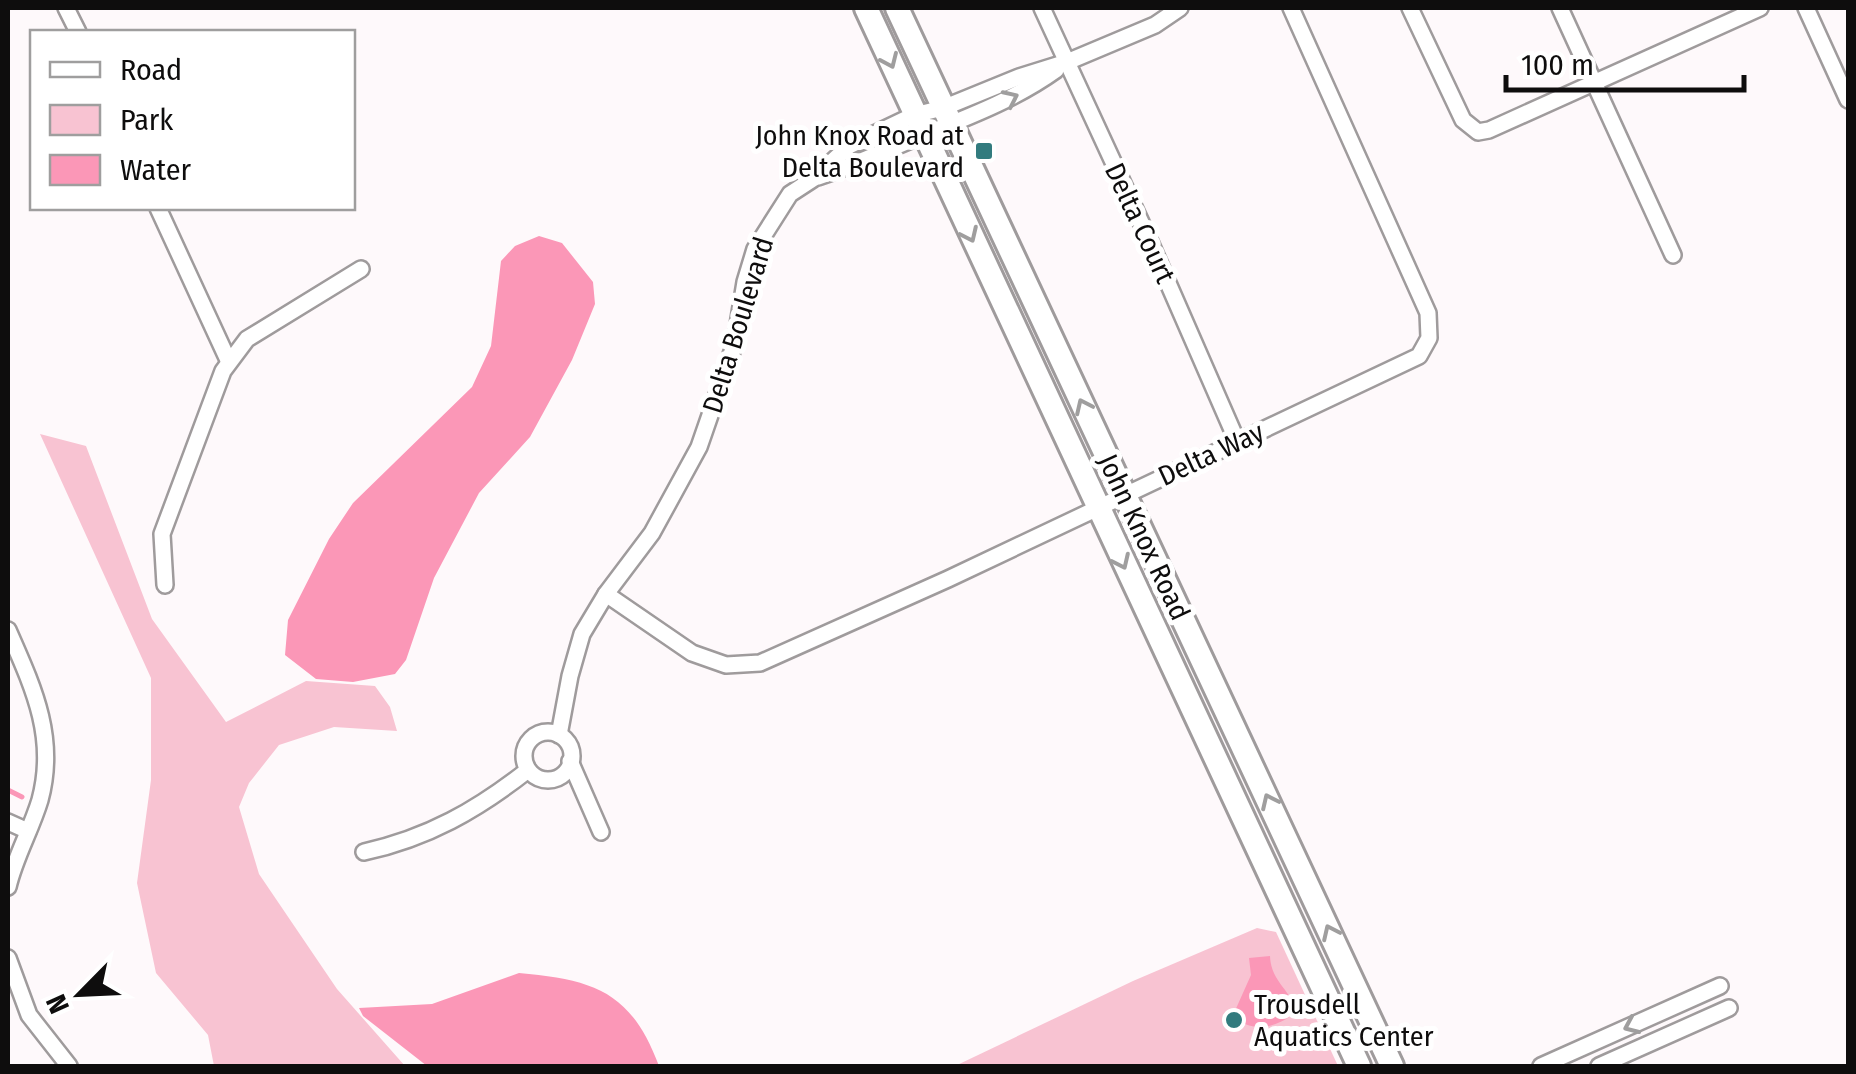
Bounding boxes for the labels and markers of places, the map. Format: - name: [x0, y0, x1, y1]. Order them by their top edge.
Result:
- place label: John Knox Road at Delta Boulevard: [755, 119, 965, 184]
- marker: John Knox Road at Delta Boulevard: [973, 140, 995, 162]
- place label: Trousdell Aquatics Center: [1254, 988, 1434, 1053]
- marker: Trousdell Aquatics Center: [1223, 1009, 1245, 1031]

